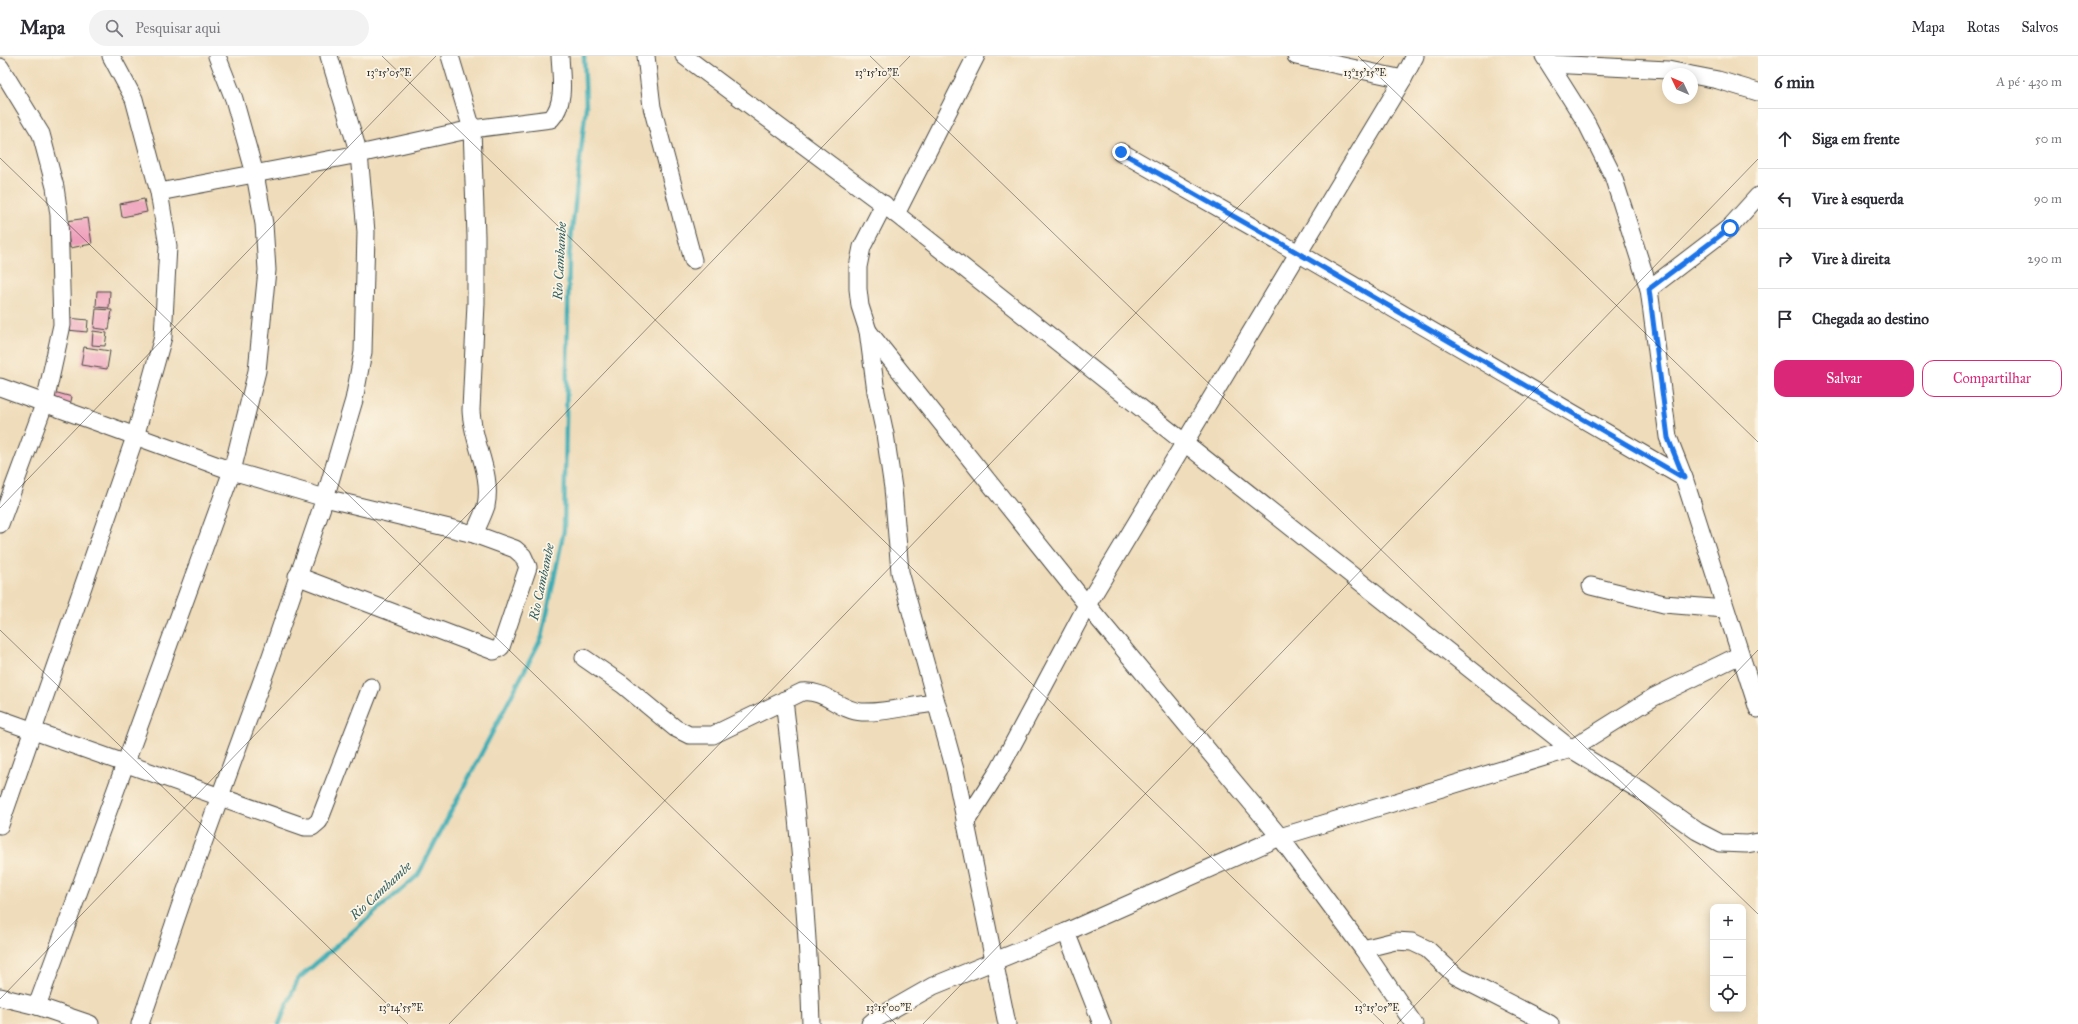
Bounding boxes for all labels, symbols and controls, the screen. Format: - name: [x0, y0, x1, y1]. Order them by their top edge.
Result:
- search box: [89, 10, 369, 46]
- text: Mapa: [20, 16, 65, 39]
- icon: search: [103, 17, 125, 39]
- text: Pesquisar aqui: [135, 19, 221, 37]
- text: Mapa: [1911, 19, 1945, 36]
- text: Rotas: [1967, 19, 2000, 36]
- text: Salvos: [2022, 19, 2058, 36]
- text: 13°15'05"E: [367, 67, 411, 79]
- text: 13°15'10"E: [855, 67, 899, 79]
- text: 13°15'15"E: [1344, 67, 1386, 79]
- north arrow: [1662, 68, 1698, 104]
- text: 6 min: [1774, 72, 1815, 93]
- text: A pé · 430 m: [1996, 74, 2062, 90]
- icon: ahead: [1774, 128, 1796, 150]
- text: Siga em frente: [1812, 130, 1900, 148]
- text: 50 m: [2035, 131, 2062, 147]
- route end: [1112, 143, 1130, 161]
- icon: left: [1774, 188, 1796, 210]
- text: Vire à esquerda: [1812, 190, 1904, 208]
- text: 90 m: [2034, 191, 2062, 207]
- route start: [1721, 219, 1739, 237]
- water label: Rio Cambambe: [550, 220, 570, 302]
- icon: right: [1774, 248, 1796, 270]
- text: Vire à direita: [1812, 250, 1890, 268]
- text: 290 m: [2027, 251, 2062, 267]
- icon: arrive: [1774, 308, 1796, 330]
- text: Chegada ao destino: [1812, 310, 1929, 328]
- button: Salvar: [1774, 360, 1914, 397]
- button: Compartilhar: [1922, 360, 2062, 397]
- water label: Rio Cambambe: [526, 541, 558, 623]
- water label: Rio Cambambe: [346, 858, 416, 924]
- map controls: [1710, 904, 1746, 1012]
- button: +: [1710, 904, 1746, 940]
- button: −: [1710, 940, 1746, 976]
- button: locate: [1710, 976, 1746, 1012]
- text: 13°14'55"E: [379, 1002, 423, 1014]
- text: 13°15'00"E: [866, 1002, 912, 1014]
- text: 13°15'05"E: [1355, 1002, 1399, 1014]

